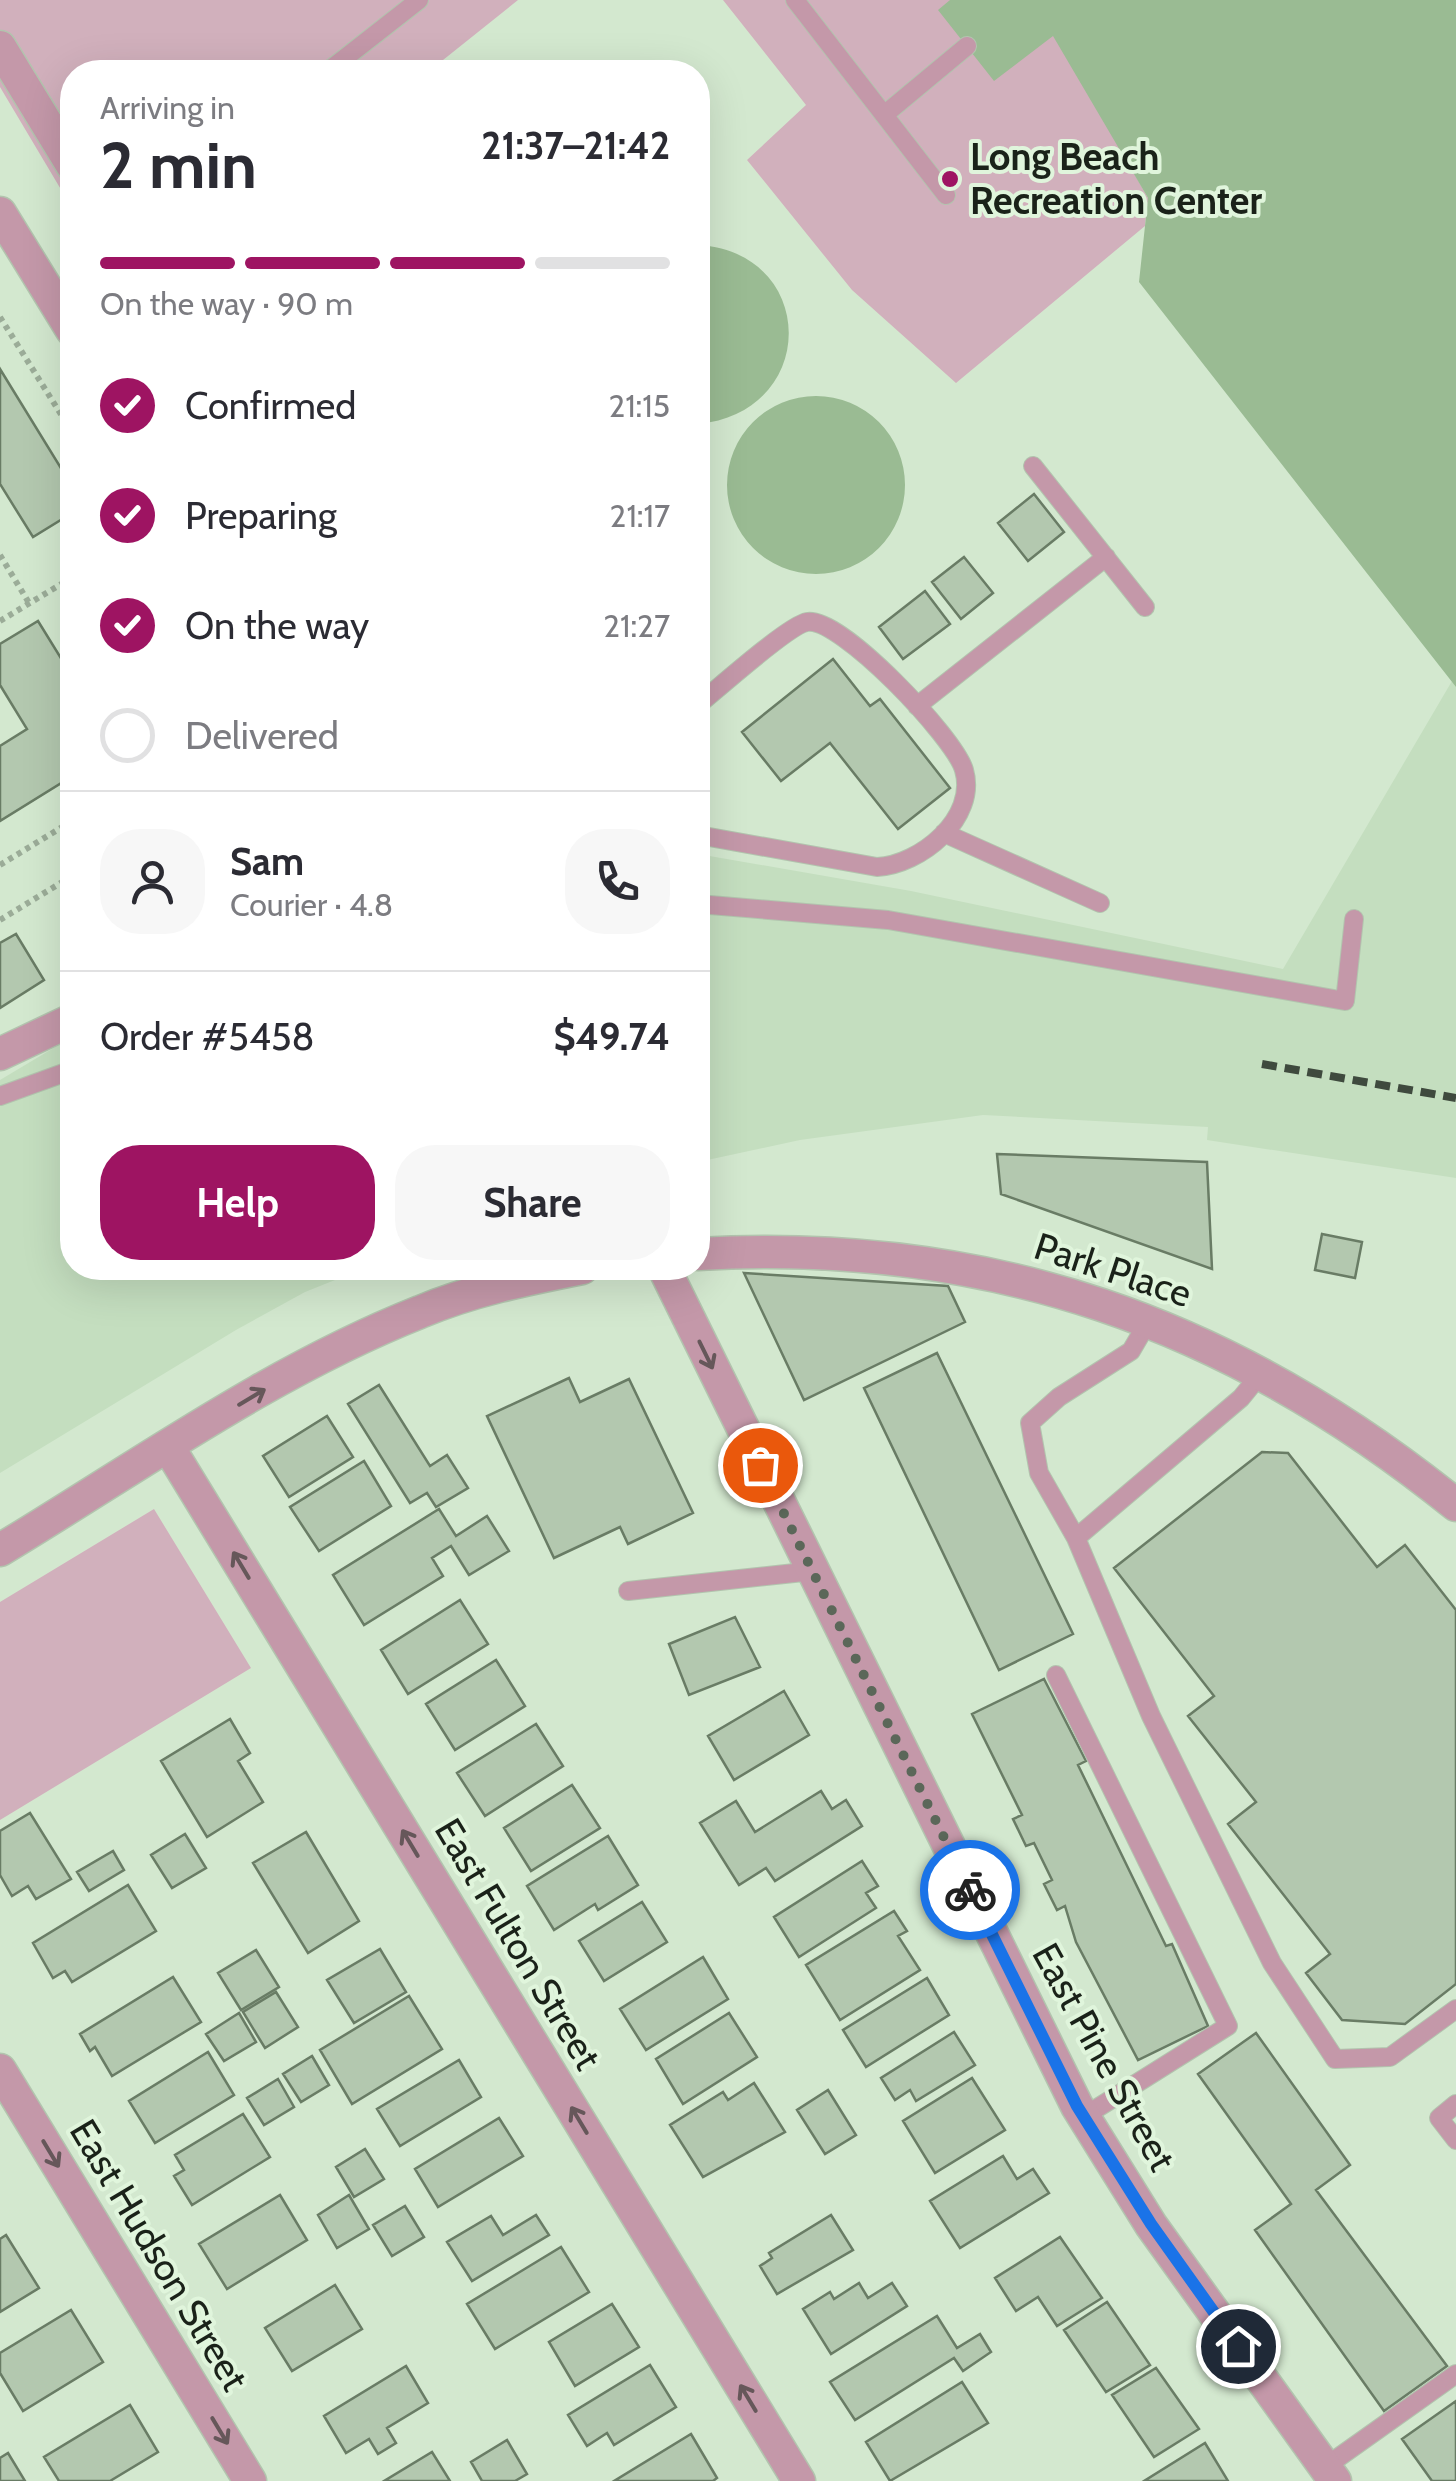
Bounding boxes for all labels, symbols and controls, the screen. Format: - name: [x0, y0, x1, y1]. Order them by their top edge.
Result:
- text: Arriving in: [100, 88, 235, 127]
- text: 21:37–21:42: [481, 122, 670, 169]
- text: 2 min: [100, 125, 257, 204]
- place label: Long Beach Recreation Center: [970, 133, 1262, 224]
- marker: Long Beach Recreation Center: [939, 168, 961, 190]
- text: On the way · 90 m: [100, 284, 353, 323]
- icon: check: [100, 378, 155, 433]
- text: Confirmed: [185, 382, 356, 429]
- text: 21:15: [608, 386, 670, 425]
- icon: check: [100, 488, 155, 543]
- text: Preparing: [185, 492, 337, 539]
- text: 21:17: [610, 496, 670, 535]
- icon: check: [100, 598, 155, 653]
- text: On the way: [185, 602, 369, 649]
- text: 21:27: [603, 606, 670, 645]
- text: Delivered: [185, 712, 339, 759]
- button: person: [100, 829, 205, 934]
- button: phone: [565, 829, 670, 934]
- text: Sam: [230, 838, 304, 885]
- text: Courier · 4.8: [230, 885, 393, 924]
- text: Order #5458: [100, 1013, 314, 1060]
- text: $49.74: [553, 1013, 670, 1060]
- button: Help: [100, 1145, 375, 1260]
- button: Share: [395, 1145, 670, 1260]
- street label: Park Place: [1029, 1222, 1198, 1317]
- one-way arrow: [698, 1339, 717, 1369]
- one-way arrow: [237, 1387, 266, 1407]
- pin: [718, 1423, 803, 1508]
- icon: bag: [733, 1438, 788, 1493]
- one-way arrow: [230, 1551, 251, 1580]
- street label: East Fulton Street: [425, 1810, 612, 2078]
- one-way arrow: [400, 1829, 420, 1858]
- courier: [920, 1840, 1020, 1940]
- icon: bike: [943, 1863, 998, 1918]
- street label: East Pine Street: [1023, 1935, 1186, 2179]
- one-way arrow: [569, 2106, 589, 2135]
- street label: East Hudson Street: [60, 2111, 259, 2399]
- one-way arrow: [41, 2139, 61, 2168]
- pin: [1196, 2304, 1281, 2389]
- icon: home: [1211, 2319, 1266, 2374]
- one-way arrow: [738, 2384, 758, 2413]
- one-way arrow: [210, 2416, 230, 2445]

